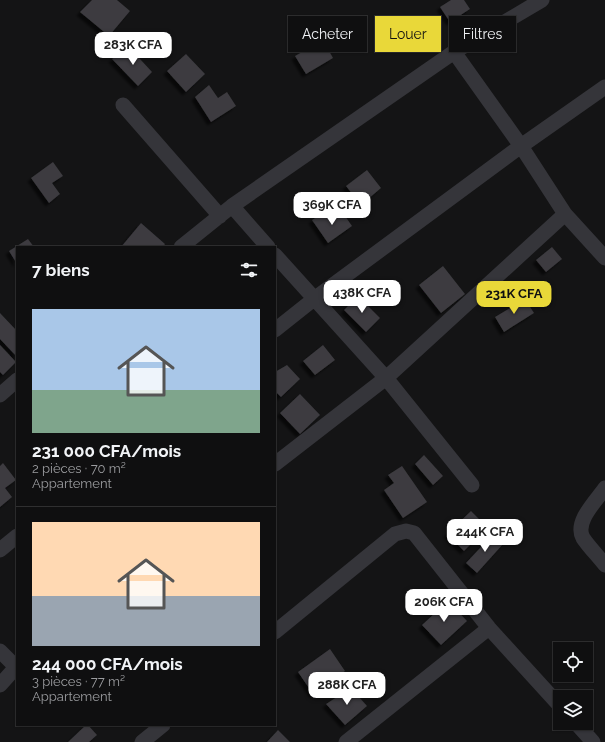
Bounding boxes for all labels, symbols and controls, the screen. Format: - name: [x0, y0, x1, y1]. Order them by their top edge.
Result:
- chip: Acheter: [288, 16, 367, 52]
- chip: Louer: [375, 16, 441, 52]
- chip: Filtres: [449, 16, 516, 52]
- pin: 283K CFA: [92, 32, 174, 66]
- text: 283K CFA: [104, 37, 162, 52]
- pin: 369K CFA: [291, 192, 373, 226]
- text: 369K CFA: [303, 197, 361, 212]
- icon: filters: [238, 259, 260, 281]
- text: 7 biens: [32, 260, 90, 280]
- pin: 438K CFA: [321, 280, 403, 314]
- pin: 231K CFA: [473, 281, 555, 315]
- text: 438K CFA: [333, 285, 391, 300]
- text: 231K CFA: [485, 286, 543, 301]
- icon: home: [110, 335, 182, 407]
- text: 231 000 CFA/mois: [32, 441, 181, 461]
- text: 2 pièces · 70 m²: [32, 461, 126, 476]
- text: Appartement: [32, 476, 112, 491]
- pin: 244K CFA: [444, 519, 526, 553]
- text: 244K CFA: [456, 524, 514, 539]
- icon: home: [110, 548, 182, 620]
- pin: 206K CFA: [403, 589, 485, 623]
- text: 206K CFA: [414, 594, 474, 609]
- map controls: [553, 642, 593, 730]
- button: locate: [553, 642, 593, 682]
- text: 244 000 CFA/mois: [32, 654, 183, 674]
- pin: 288K CFA: [306, 672, 388, 706]
- text: 3 pièces · 77 m²: [32, 674, 125, 689]
- text: 288K CFA: [317, 677, 377, 692]
- text: Appartement: [32, 689, 112, 704]
- button: layers: [553, 690, 593, 730]

